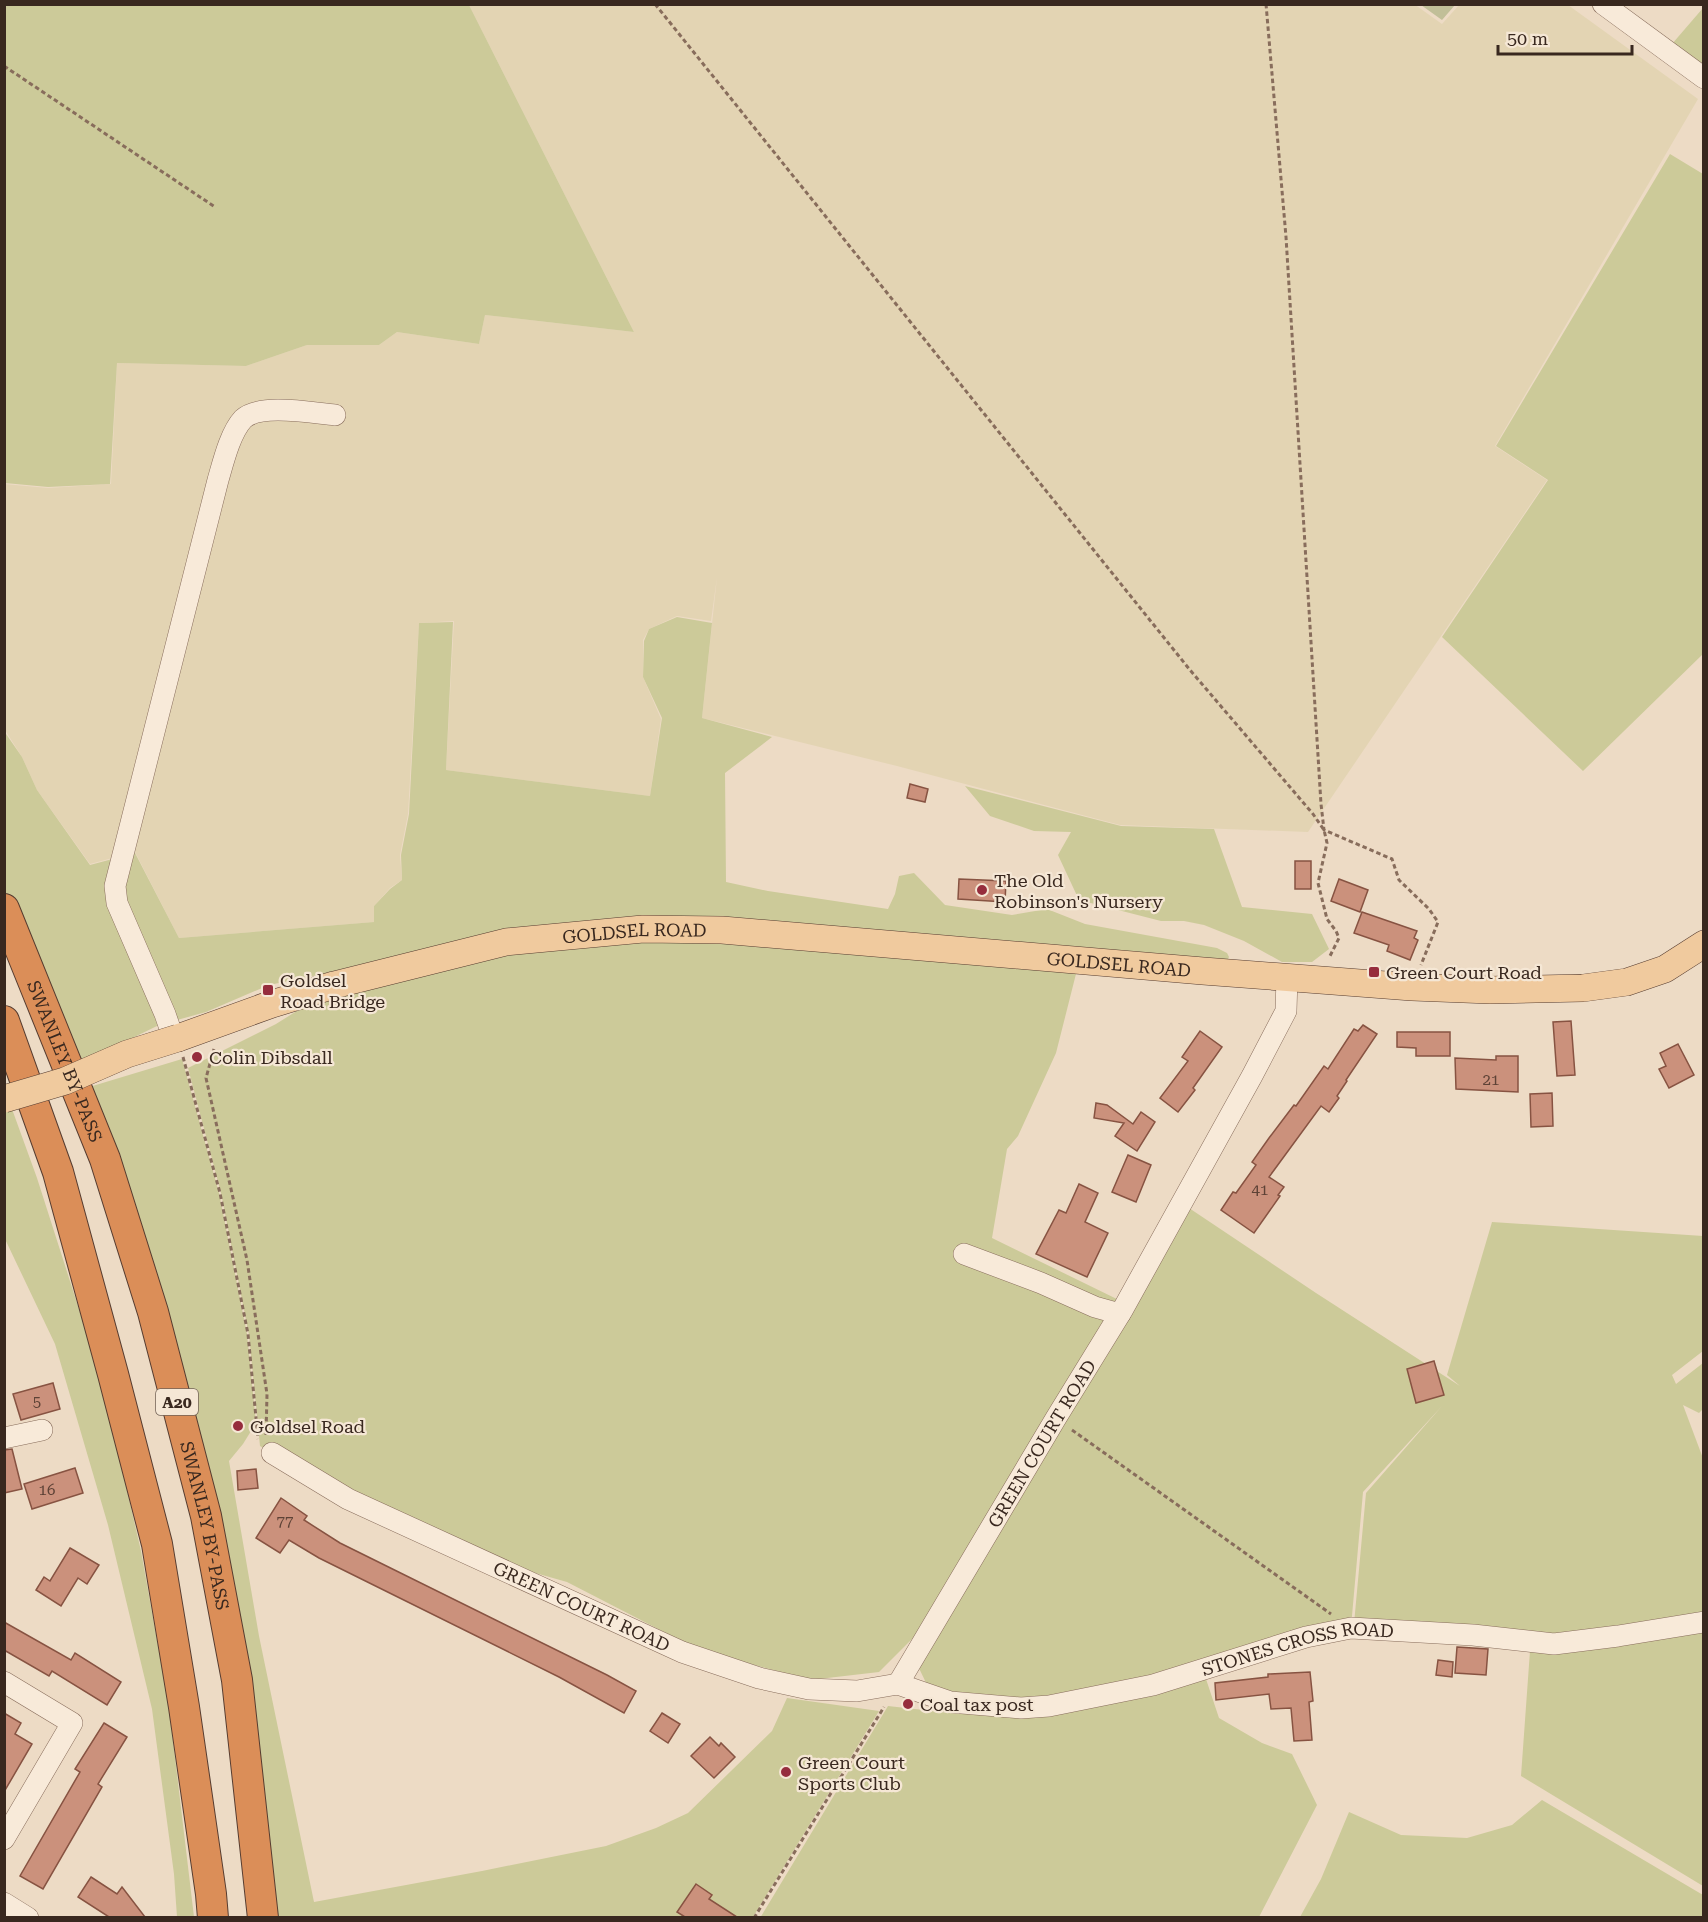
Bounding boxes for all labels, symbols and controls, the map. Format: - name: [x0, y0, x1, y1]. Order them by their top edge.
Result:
- scale bar: [1498, 18, 1632, 56]
- text: 50 m: [1507, 28, 1548, 49]
- place label: The Old Robinson's Nursery: [994, 870, 1163, 912]
- marker: The Old Robinson's Nursery: [975, 883, 989, 897]
- street label: GOLDSEL ROAD: [561, 918, 707, 947]
- street label: GOLDSEL ROAD: [1046, 947, 1192, 980]
- place label: Green Court Road: [1386, 962, 1542, 983]
- marker: Green Court Road: [1367, 965, 1381, 979]
- place label: Goldsel Road Bridge: [280, 970, 385, 1012]
- street label: SWANLEY BY-PASS: [23, 977, 107, 1145]
- marker: Goldsel Road Bridge: [261, 983, 275, 997]
- place label: Colin Dibsdall: [209, 1047, 333, 1068]
- marker: Colin Dibsdall: [190, 1050, 204, 1064]
- house number: 21: [1483, 1071, 1499, 1089]
- house number: 41: [1252, 1181, 1268, 1199]
- street label: GREEN COURT ROAD: [983, 1356, 1100, 1531]
- road number: A20: [156, 1389, 198, 1415]
- house number: 5: [33, 1393, 41, 1411]
- place label: Goldsel Road: [250, 1416, 365, 1437]
- marker: Goldsel Road: [231, 1419, 245, 1433]
- street label: SWANLEY BY-PASS: [176, 1439, 234, 1612]
- house number: 16: [39, 1481, 55, 1499]
- house number: 77: [277, 1512, 293, 1530]
- street label: GREEN COURT ROAD: [490, 1557, 673, 1656]
- street label: STONES CROSS ROAD: [1199, 1617, 1395, 1680]
- place label: Coal tax post: [920, 1694, 1034, 1715]
- marker: Coal tax post: [901, 1697, 915, 1711]
- place label: Green Court Sports Club: [798, 1752, 905, 1794]
- marker: Green Court Sports Club: [779, 1765, 793, 1779]

